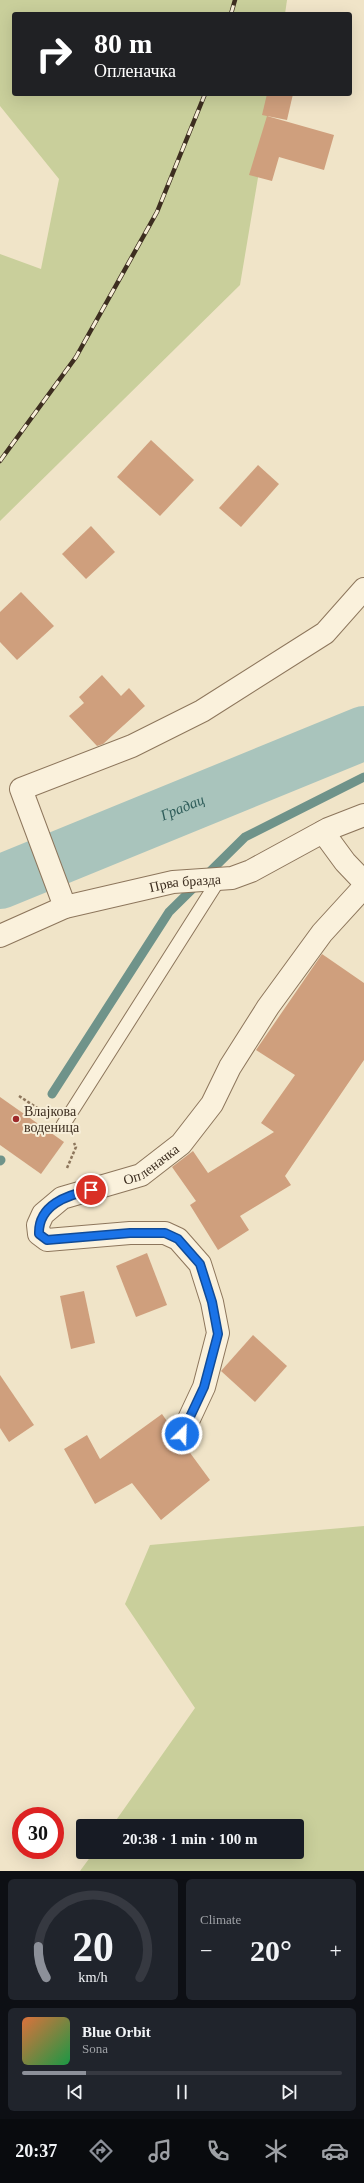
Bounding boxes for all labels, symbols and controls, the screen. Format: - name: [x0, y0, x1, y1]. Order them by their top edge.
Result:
- icon: right: [28, 28, 80, 80]
- text: 80 m: [94, 28, 152, 59]
- text: Опленачка: [94, 61, 176, 81]
- water label: Градац: [157, 791, 207, 824]
- street label: Прва бразда: [148, 871, 222, 895]
- place label: Влајкова воденица: [24, 1104, 80, 1135]
- marker: Влајкова воденица: [11, 1114, 21, 1124]
- street label: Опленачка: [121, 1141, 182, 1187]
- pin: [74, 1173, 108, 1207]
- icon: arrive: [80, 1179, 102, 1201]
- position arrow: [161, 1413, 203, 1455]
- speed limit sign: 30: [12, 1807, 64, 1859]
- text: 20:38 · 1 min · 100 m: [123, 1831, 258, 1847]
- text: Climate: [200, 1912, 241, 1927]
- text: 20: [72, 1923, 114, 1969]
- text: 20°: [250, 1934, 292, 1967]
- text: −: [200, 1938, 212, 1963]
- text: +: [330, 1938, 342, 1963]
- text: km/h: [78, 1968, 108, 1984]
- text: Blue Orbit: [82, 2024, 151, 2040]
- text: Sona: [82, 2041, 108, 2056]
- icon: previous: [64, 2081, 86, 2103]
- icon: pause: [171, 2081, 193, 2103]
- icon: next: [278, 2081, 300, 2103]
- icon: directions: [87, 2137, 115, 2165]
- icon: music: [146, 2137, 174, 2165]
- icon: phone: [204, 2137, 232, 2165]
- icon: climate: [262, 2137, 290, 2165]
- icon: car: [321, 2137, 349, 2165]
- text: 20:37: [15, 2141, 57, 2161]

